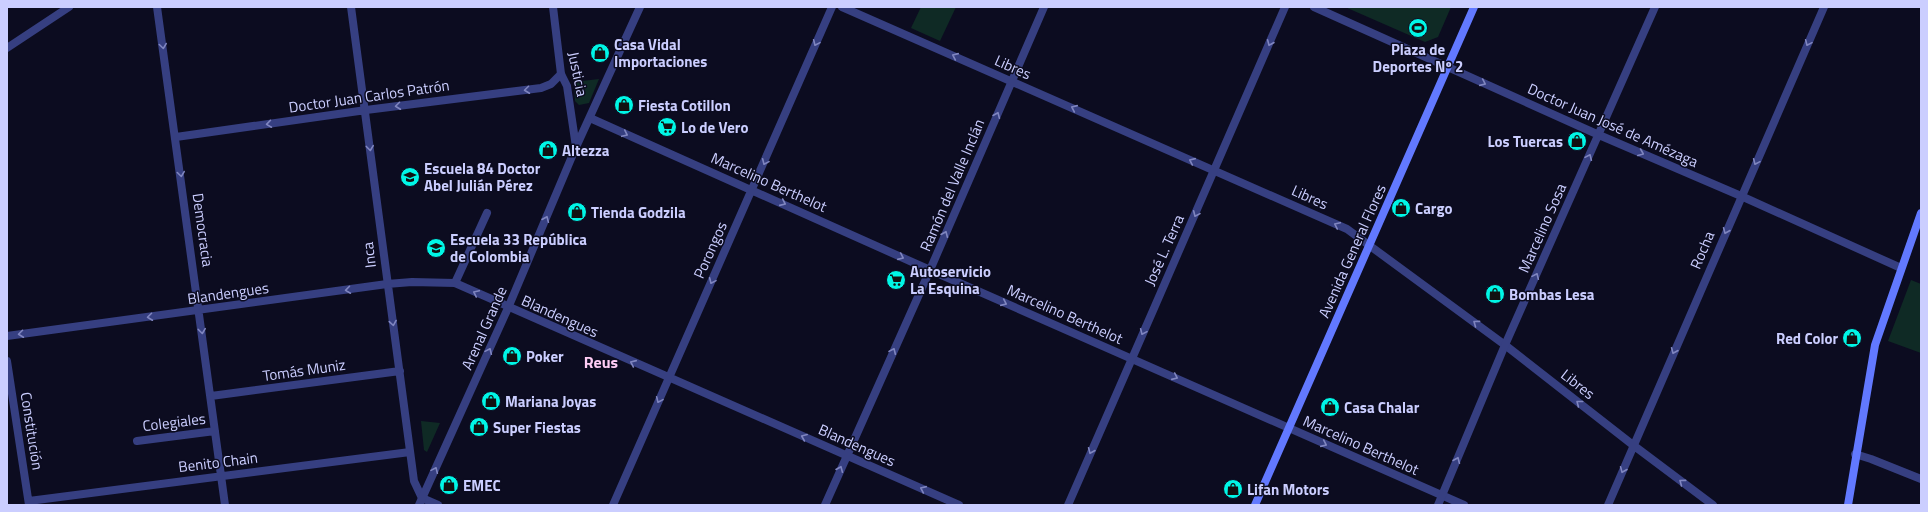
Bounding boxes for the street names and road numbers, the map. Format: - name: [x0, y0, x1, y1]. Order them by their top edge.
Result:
- street label: Libres: [991, 49, 1035, 85]
- street label: Justicia: [562, 50, 594, 99]
- street label: Doctor Juan Carlos Patrón: [287, 73, 451, 119]
- street label: Doctor Juan José de Amézaga: [1524, 77, 1702, 173]
- street label: Ramón del Valle Inclán: [914, 115, 990, 255]
- street label: Marcelino Berthelot: [707, 146, 831, 218]
- street label: Libres: [1288, 179, 1332, 215]
- street label: Marcelino Sosa: [1512, 179, 1572, 276]
- street label: Avenida General Flores: [1312, 180, 1392, 322]
- street label: Democracia: [186, 192, 220, 269]
- street label: José L. Terra: [1138, 210, 1190, 289]
- street label: Porongos: [687, 218, 733, 282]
- street label: Rocha: [1684, 227, 1720, 273]
- street label: Inca: [356, 240, 382, 269]
- street label: Blandengues: [186, 276, 270, 310]
- street label: Marcelino Berthelot: [1003, 278, 1127, 350]
- street label: Arenal Grande: [455, 282, 513, 374]
- street label: Blandengues: [518, 289, 602, 343]
- street label: Tomás Muniz: [261, 353, 347, 387]
- street label: Libres: [1556, 363, 1600, 405]
- street label: Constitución: [14, 390, 50, 472]
- street label: Colegiales: [141, 407, 207, 437]
- street label: Marcelino Berthelot: [1299, 409, 1423, 481]
- street label: Blandengues: [815, 418, 899, 472]
- street label: Benito Chain: [177, 446, 259, 478]

